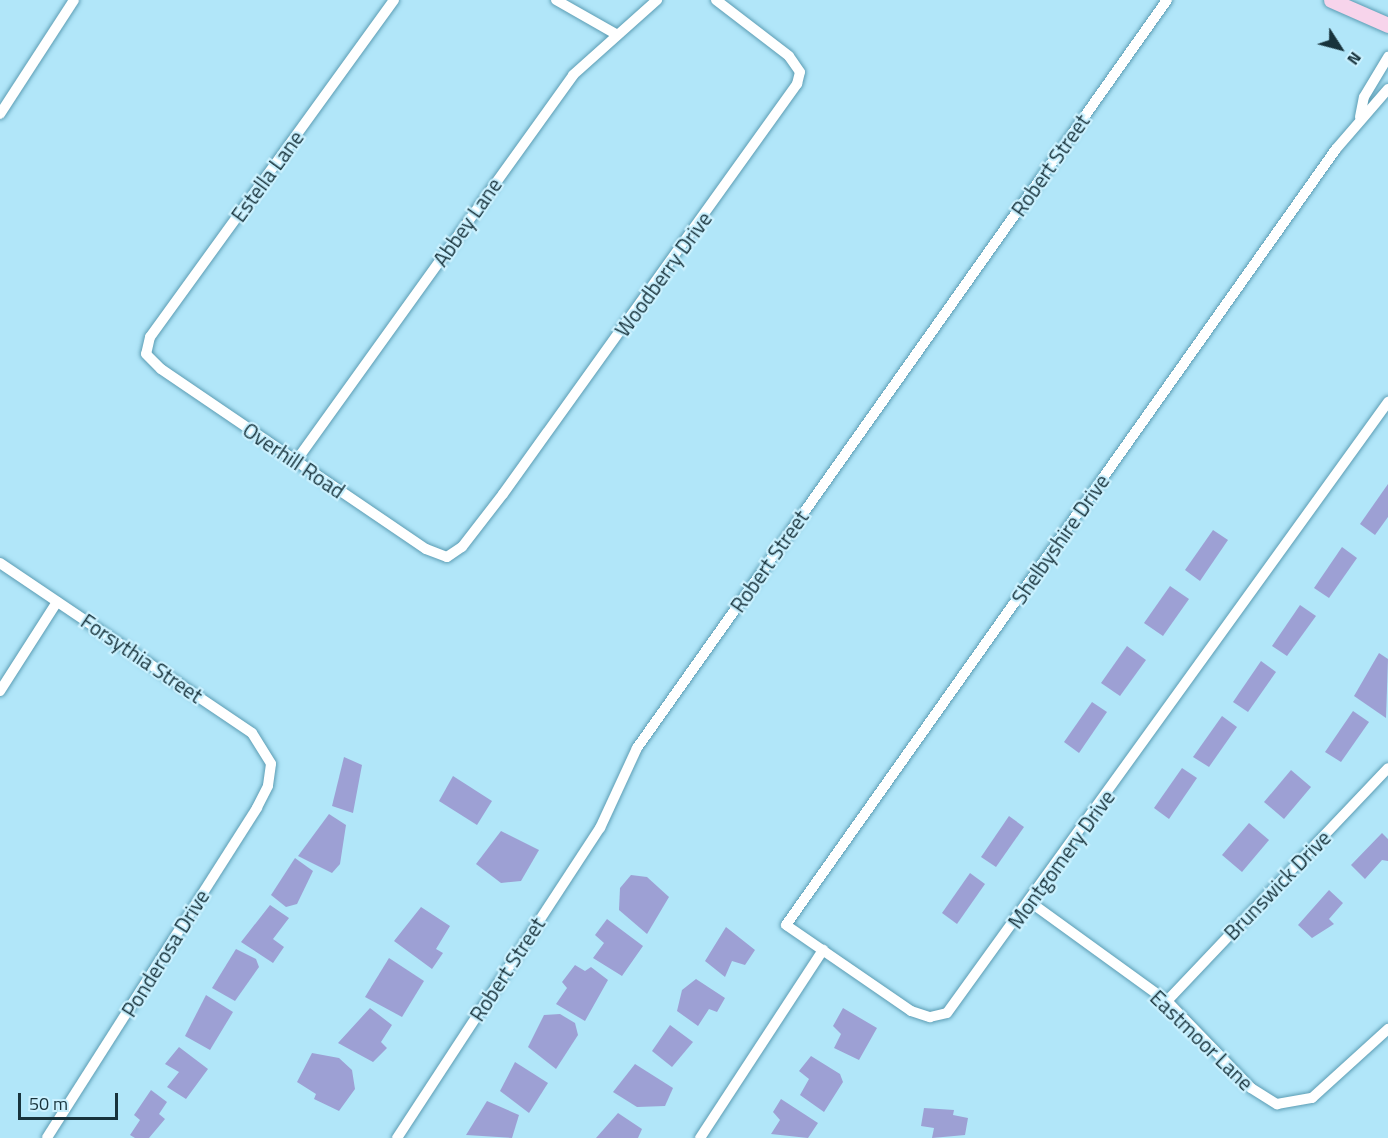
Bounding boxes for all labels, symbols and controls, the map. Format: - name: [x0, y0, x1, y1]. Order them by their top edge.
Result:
- north arrow: [1310, 18, 1370, 78]
- text: N: [1342, 47, 1368, 70]
- street label: Robert Street: [1006, 109, 1094, 221]
- street label: Estella Lane: [225, 125, 309, 227]
- street label: Abbey Lane: [427, 173, 507, 271]
- street label: Woodberry Drive: [609, 207, 717, 341]
- street label: Overhill Road: [238, 417, 350, 503]
- street label: Shelbyshire Drive: [1006, 469, 1114, 609]
- street label: Robert Street: [725, 505, 813, 617]
- street label: Forsythia Street: [76, 608, 208, 708]
- street label: Montgomery Drive: [1002, 785, 1120, 933]
- street label: Brunswick Drive: [1218, 825, 1336, 945]
- street label: Ponderosa Drive: [116, 885, 214, 1021]
- street label: Robert Street: [464, 912, 550, 1026]
- street label: Eastmoor Lane: [1145, 985, 1259, 1095]
- scale bar: [21, 1081, 122, 1119]
- text: 50 m: [29, 1090, 68, 1117]

